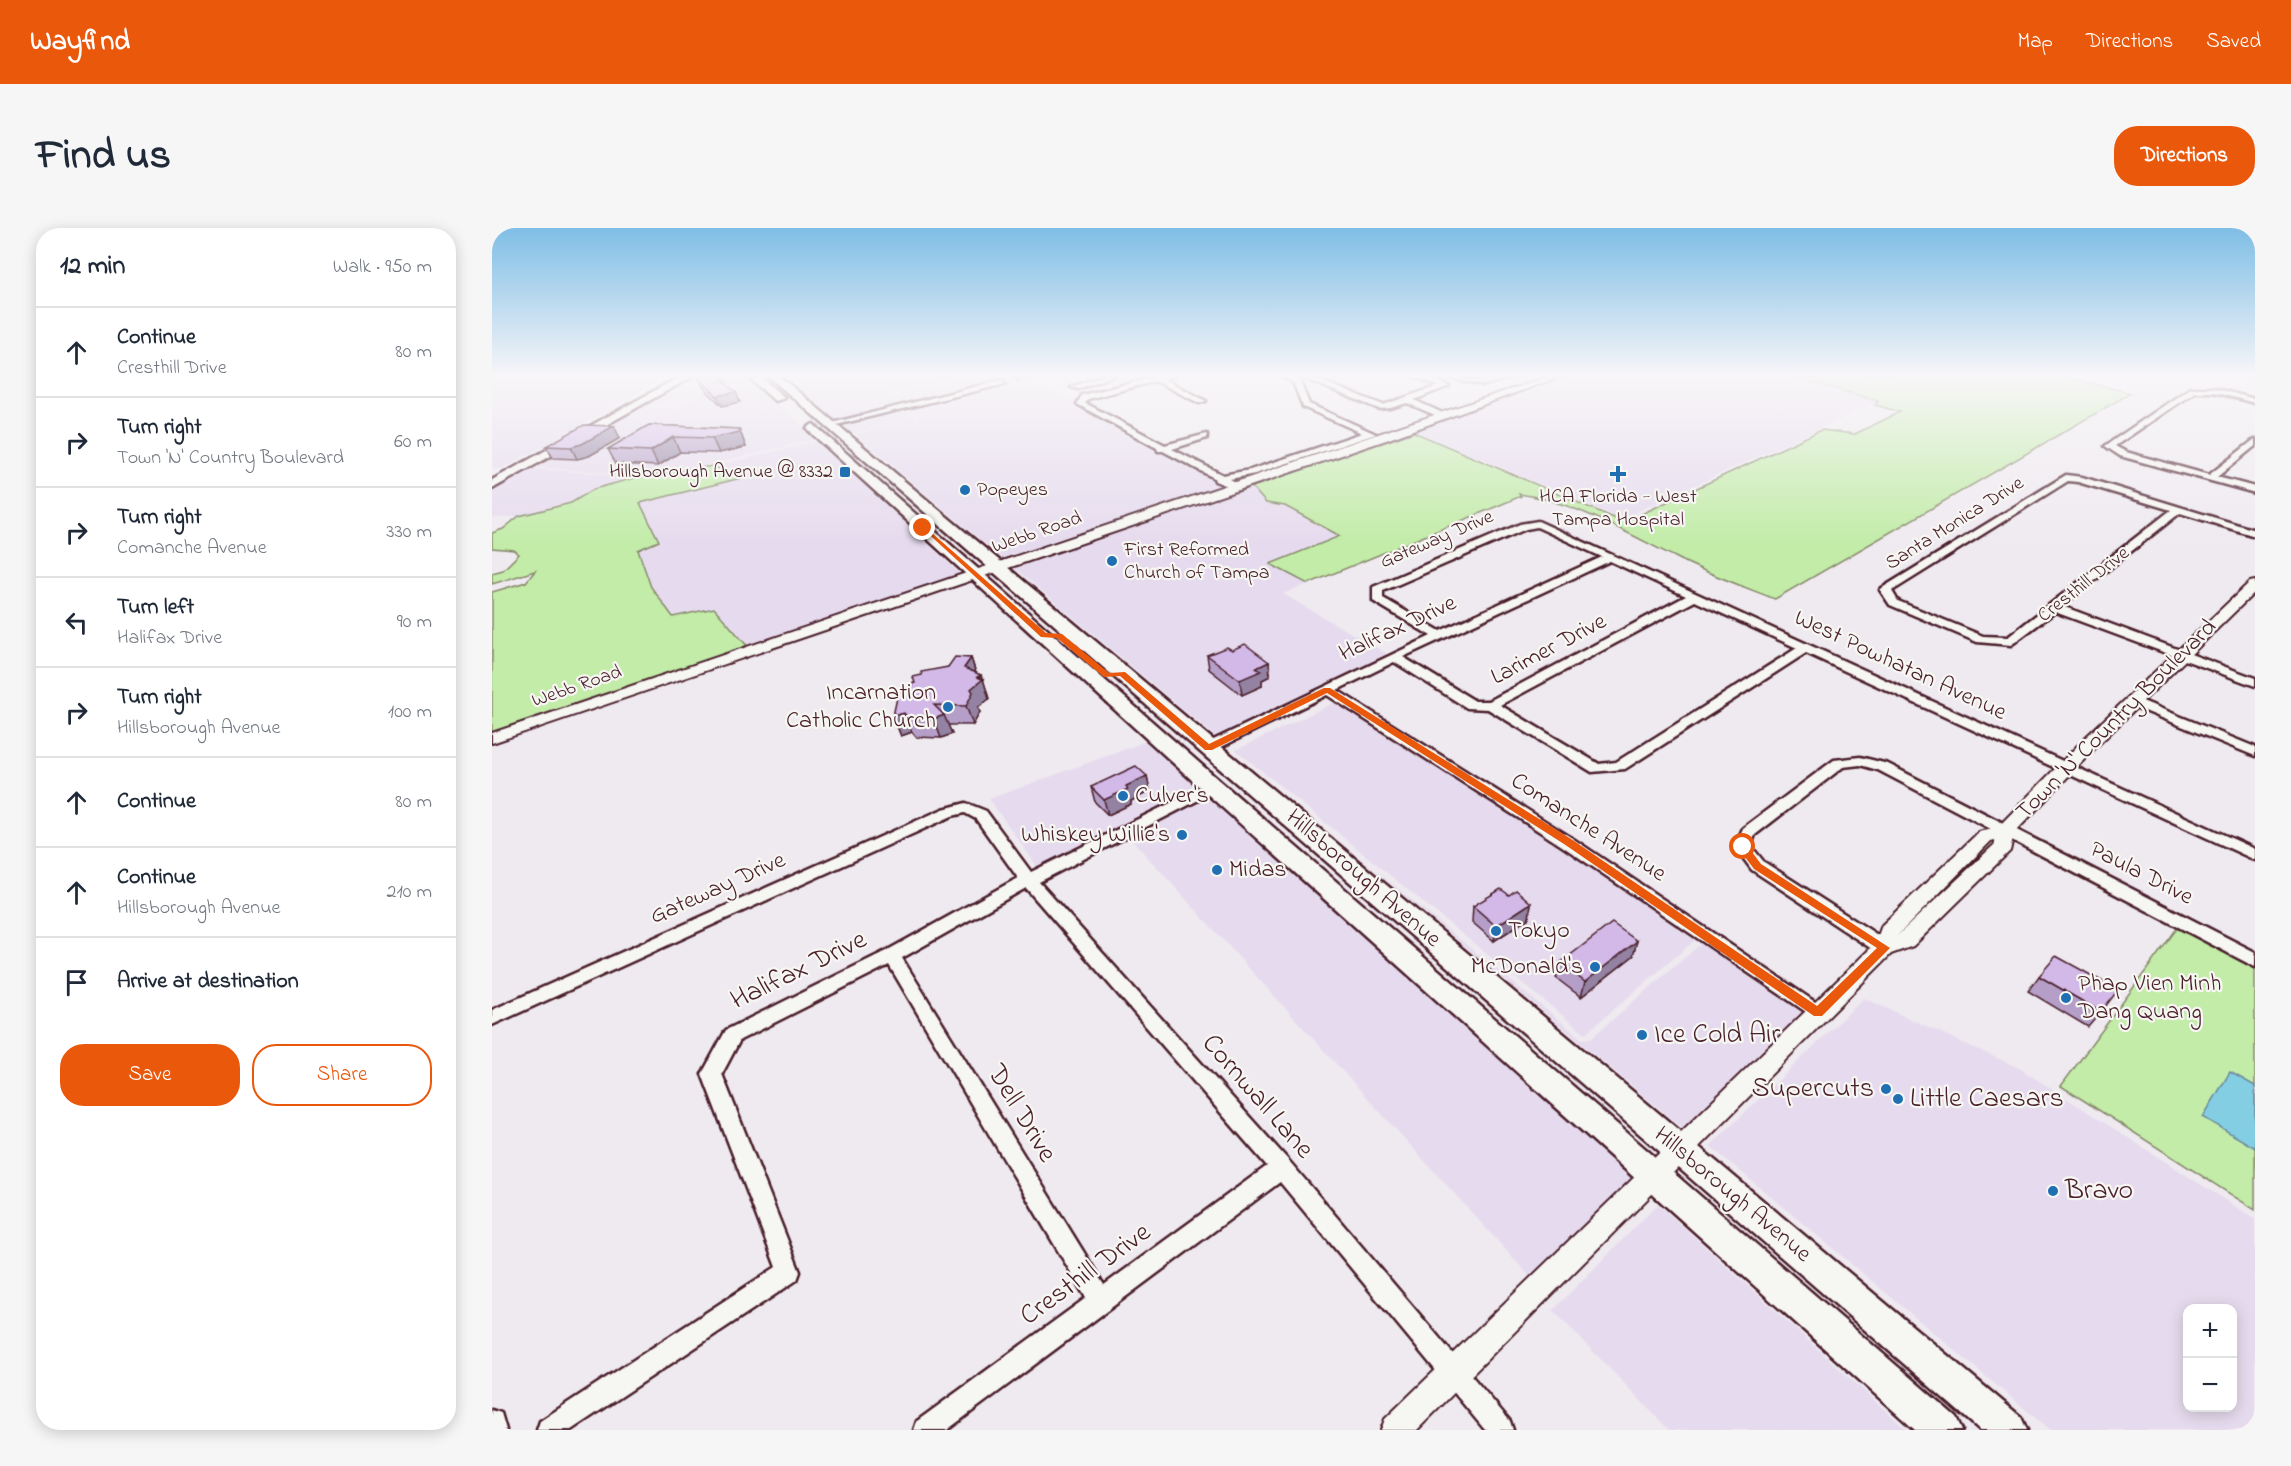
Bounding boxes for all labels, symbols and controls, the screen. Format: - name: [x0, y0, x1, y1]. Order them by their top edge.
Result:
- text: Wayfind: [30, 22, 130, 63]
- text: Map: [2017, 27, 2053, 57]
- text: Directions: [2086, 27, 2173, 57]
- text: Saved: [2206, 27, 2261, 57]
- text: Find us: [36, 126, 171, 187]
- button: Directions: [2114, 126, 2255, 186]
- text: 12 min: [60, 248, 125, 286]
- text: Walk · 950 m: [333, 253, 432, 282]
- text: Continue: [117, 322, 196, 354]
- icon: ahead: [60, 336, 93, 369]
- text: 80 m: [395, 338, 432, 367]
- text: Cresthill Drive: [117, 354, 227, 383]
- text: Turn right: [117, 412, 202, 444]
- icon: right: [60, 426, 93, 459]
- text: 60 m: [394, 428, 432, 457]
- text: Town 'N' Country Boulevard: [117, 444, 344, 473]
- place label: Hillsborough Avenue @ 8332: [609, 458, 833, 488]
- marker: Hillsborough Avenue @ 8332: [838, 465, 852, 479]
- marker: HCA Florida - West Tampa Hospital: [1609, 465, 1627, 483]
- street label: Santa Monica Drive: [1880, 470, 2030, 578]
- place label: Popeyes: [977, 476, 1048, 505]
- marker: Popeyes: [958, 483, 972, 497]
- place label: HCA Florida - West Tampa Hospital: [1539, 483, 1697, 535]
- text: Turn right: [117, 502, 202, 534]
- street label: Gateway Drive: [1376, 503, 1498, 577]
- street label: Webb Road: [988, 504, 1086, 562]
- route end: [909, 514, 935, 540]
- icon: right: [60, 516, 93, 549]
- text: 330 m: [386, 518, 432, 547]
- text: Comanche Avenue: [117, 534, 267, 563]
- place label: First Reformed Church of Tampa: [1123, 536, 1270, 588]
- street label: Cresthill Drive: [2032, 540, 2136, 630]
- marker: First Reformed Church of Tampa: [1105, 554, 1119, 568]
- street label: Halifax Drive: [1333, 586, 1463, 672]
- text: Turn left: [117, 592, 194, 624]
- street label: West Powhatan Avenue: [1788, 601, 2012, 731]
- street label: Larimer Drive: [1485, 605, 1613, 695]
- icon: left: [60, 606, 93, 639]
- text: 90 m: [397, 608, 432, 637]
- street label: Town 'N' Country Boulevard: [2008, 611, 2227, 829]
- text: Halifax Drive: [117, 624, 222, 653]
- street label: Webb Road: [528, 658, 626, 716]
- place label: Incarnation Catholic Church: [786, 676, 936, 739]
- text: Turn right: [117, 682, 202, 714]
- icon: right: [60, 696, 93, 729]
- text: 100 m: [388, 698, 432, 727]
- marker: Incarnation Catholic Church: [941, 700, 955, 714]
- text: Hillsborough Avenue: [117, 714, 281, 743]
- street label: Comanche Avenue: [1503, 764, 1673, 892]
- place label: Culver's: [1135, 779, 1209, 814]
- icon: ahead: [60, 786, 93, 819]
- text: Continue: [117, 786, 196, 818]
- text: 80 m: [395, 788, 432, 817]
- marker: Culver's: [1116, 789, 1130, 803]
- street label: Hillsborough Avenue: [1277, 801, 1449, 957]
- place label: Whiskey Willie's: [1021, 818, 1170, 854]
- marker: Whiskey Willie's: [1175, 828, 1189, 842]
- route start: [1729, 833, 1755, 859]
- street label: Paula Drive: [2083, 833, 2199, 915]
- street label: Gateway Drive: [645, 843, 792, 935]
- place label: Midas: [1229, 853, 1287, 888]
- text: Continue: [117, 862, 196, 894]
- marker: Midas: [1210, 863, 1224, 877]
- icon: ahead: [60, 876, 93, 909]
- text: 210 m: [387, 878, 432, 907]
- text: Hillsborough Avenue: [117, 894, 281, 923]
- place label: Tokyo: [1508, 914, 1570, 950]
- street label: Halifax Drive: [724, 920, 875, 1022]
- marker: Tokyo: [1489, 924, 1503, 938]
- place label: McDonald's: [1471, 950, 1583, 985]
- marker: McDonald's: [1588, 960, 1602, 974]
- icon: arrive: [60, 966, 93, 999]
- text: Arrive at destination: [117, 966, 299, 998]
- place label: Phap Vien Minh Dang Quang: [2077, 967, 2221, 1030]
- marker: Phap Vien Minh Dang Quang: [2059, 991, 2073, 1005]
- place label: Ice Cold Air: [1654, 1015, 1780, 1056]
- street label: Cornwall Lane: [1191, 1025, 1323, 1169]
- marker: Ice Cold Air: [1635, 1028, 1649, 1042]
- button: Save: [60, 1044, 240, 1106]
- button: Share: [252, 1044, 432, 1106]
- street label: Dell Drive: [975, 1056, 1067, 1171]
- place label: Supercuts: [1752, 1069, 1874, 1110]
- place label: Little Caesars: [1910, 1079, 2064, 1120]
- marker: Supercuts: [1879, 1082, 1893, 1096]
- marker: Little Caesars: [1891, 1092, 1905, 1106]
- street label: Hillsborough Avenue: [1646, 1119, 1819, 1272]
- place label: Bravo: [2064, 1171, 2133, 1212]
- marker: Bravo: [2046, 1184, 2060, 1198]
- street label: Cresthill Drive: [1012, 1213, 1160, 1337]
- map controls: [2183, 1304, 2237, 1412]
- button: +: [2183, 1304, 2237, 1358]
- button: −: [2183, 1358, 2237, 1412]

